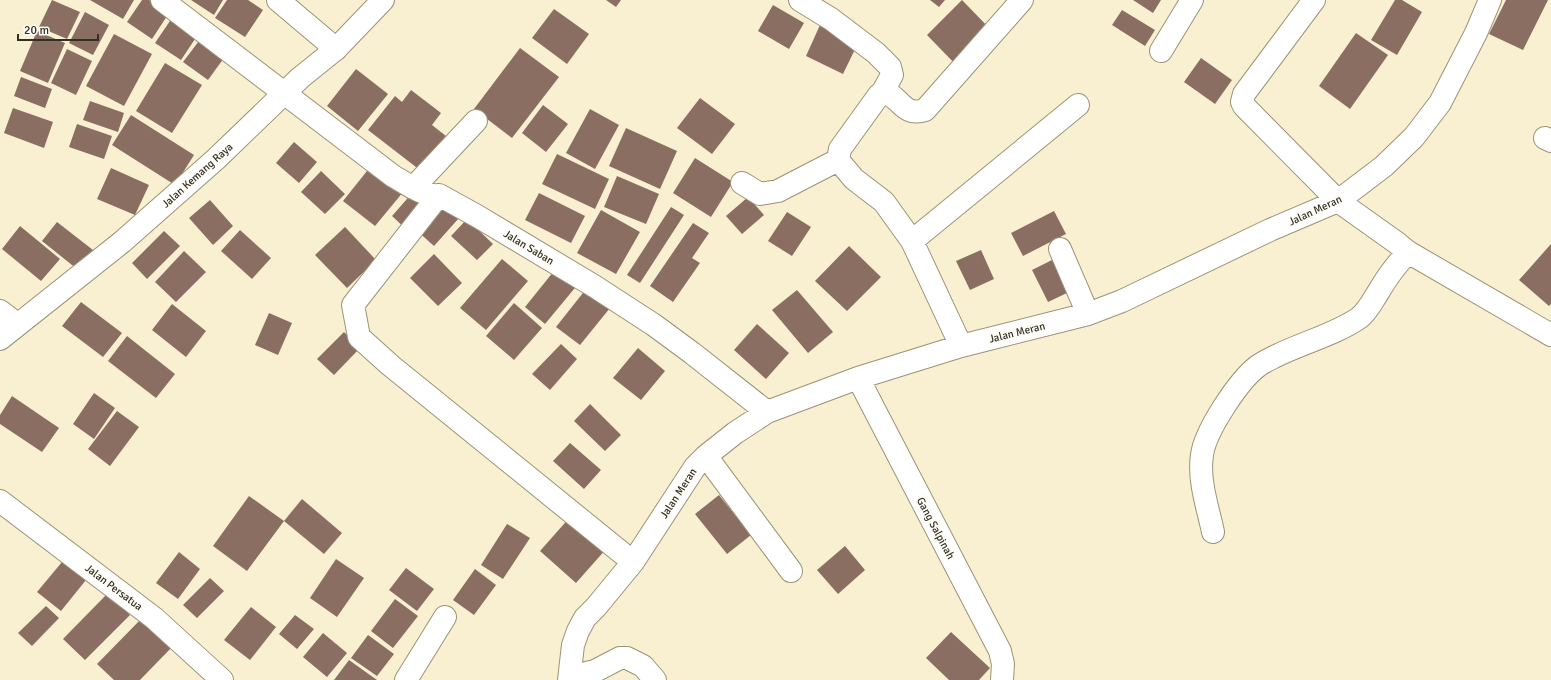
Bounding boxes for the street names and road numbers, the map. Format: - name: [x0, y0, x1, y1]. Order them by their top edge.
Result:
- street label: Jalan Kemang Raya: [159, 140, 236, 210]
- street label: Jalan Meran: [1286, 192, 1344, 228]
- street label: Jalan Saban: [501, 227, 556, 268]
- street label: Jalan Meran: [988, 319, 1047, 346]
- street label: Jalan Meran: [657, 466, 700, 521]
- street label: Gang Salpinah: [914, 495, 957, 561]
- street label: Jalan Persatua: [82, 562, 145, 614]

